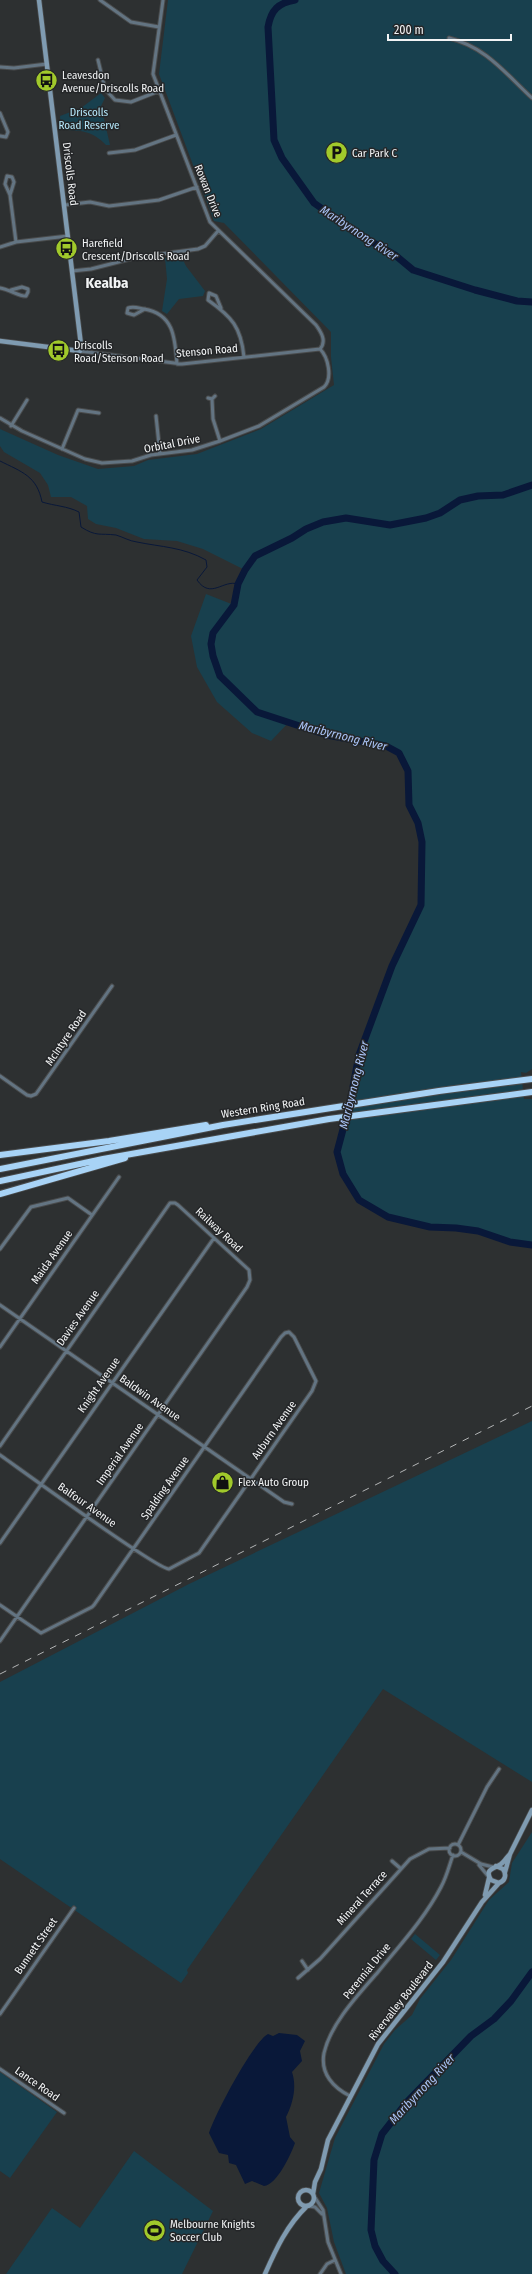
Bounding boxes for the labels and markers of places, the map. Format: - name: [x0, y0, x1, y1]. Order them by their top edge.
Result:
- bus stop icon: Leavesdon Avenue/Driscolls Road: [33, 68, 59, 94]
- place label: Leavesdon Avenue/Driscolls Road: [62, 69, 164, 95]
- parking icon: Car Park C: [324, 140, 350, 166]
- place label: Car Park C: [352, 147, 397, 160]
- bus stop icon: Harefield Crescent/Driscolls Road: [53, 236, 79, 262]
- place label: Harefield Crescent/Driscolls Road: [82, 237, 189, 263]
- bus stop icon: Driscolls Road/Stenson Road: [45, 338, 71, 364]
- place label: Driscolls Road/Stenson Road: [74, 339, 164, 365]
- shop icon: Flex Auto Group: [210, 1469, 236, 1495]
- place label: Flex Auto Group: [238, 1476, 309, 1489]
- sports icon: Melbourne Knights Soccer Club: [142, 2217, 168, 2243]
- place label: Melbourne Knights Soccer Club: [170, 2218, 255, 2244]

